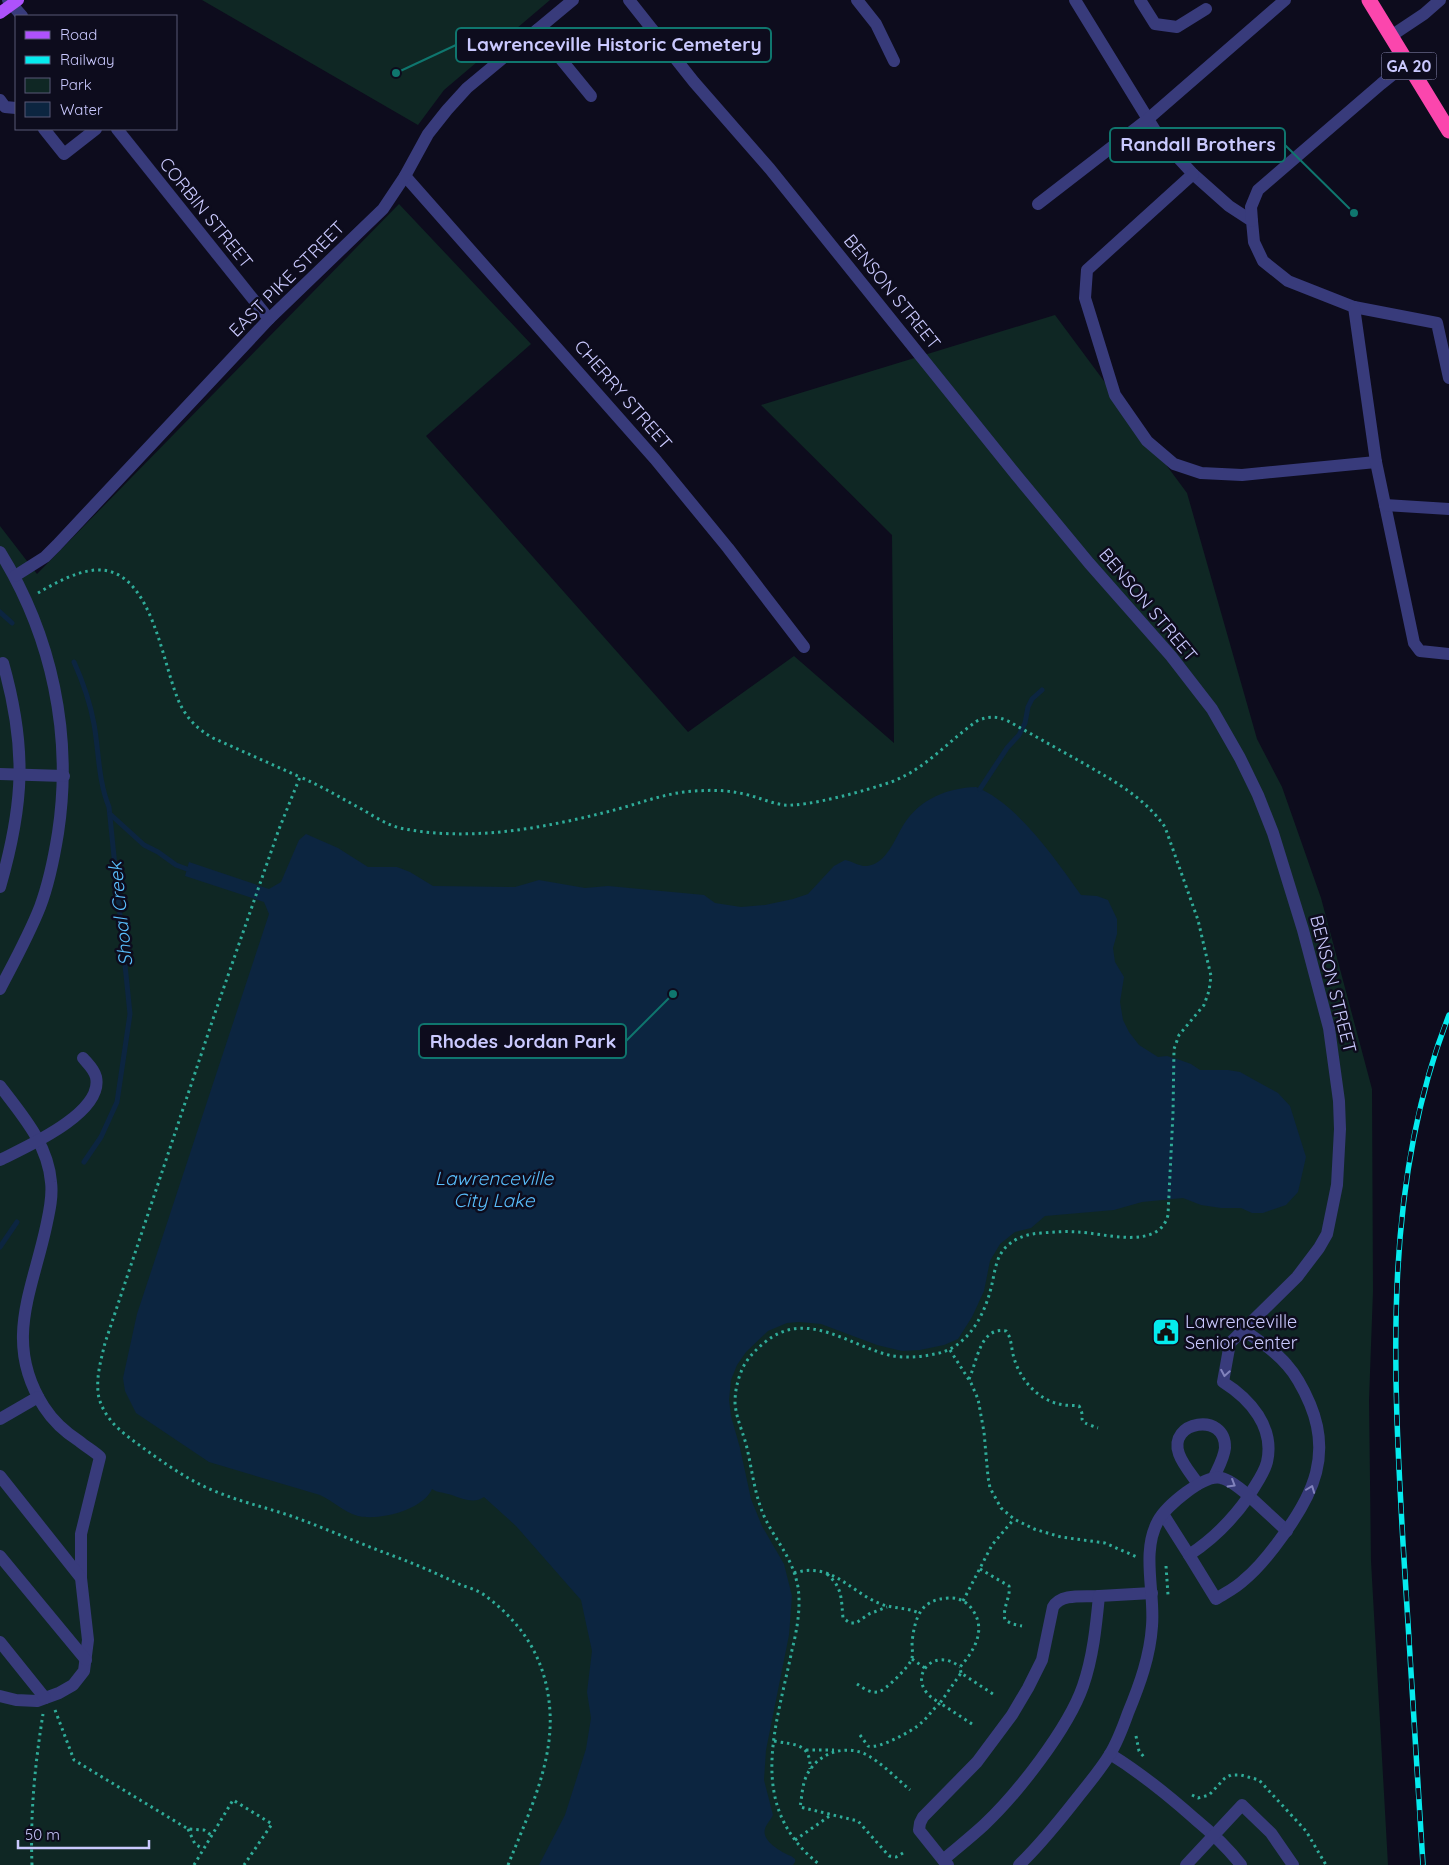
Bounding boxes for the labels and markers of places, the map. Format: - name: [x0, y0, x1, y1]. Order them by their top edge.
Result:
- callout: Lawrenceville Historic Cemetery: [456, 28, 771, 62]
- callout: Randall Brothers: [1110, 128, 1285, 162]
- callout: Rhodes Jordan Park: [419, 1024, 626, 1058]
- place label: Lawrenceville Senior Center: [1185, 1310, 1298, 1354]
- public building icon: Lawrenceville Senior Center: [1151, 1317, 1181, 1347]

